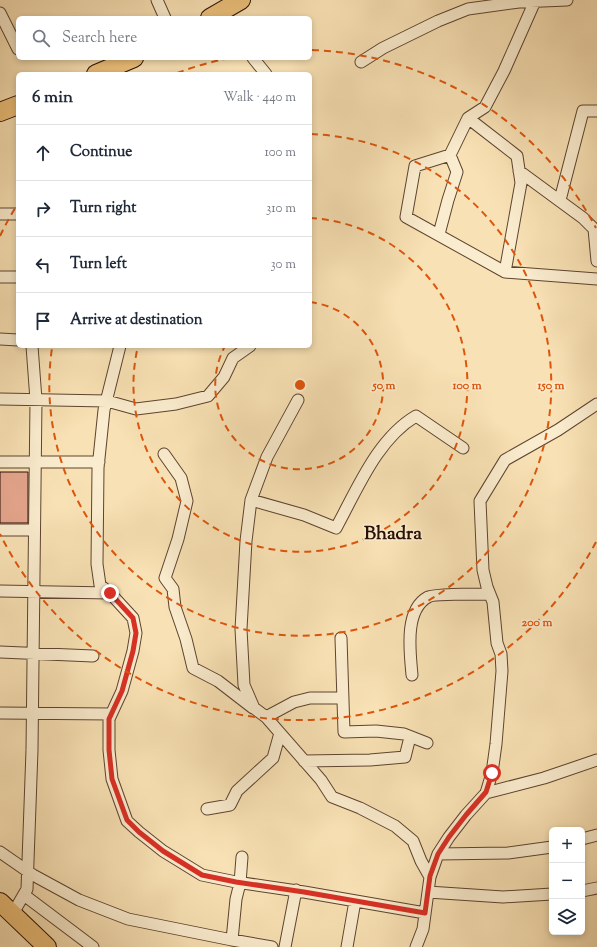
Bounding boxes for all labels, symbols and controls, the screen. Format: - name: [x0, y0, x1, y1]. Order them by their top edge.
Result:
- search box: [16, 16, 312, 60]
- icon: search: [30, 27, 52, 49]
- text: Search here: [62, 28, 137, 49]
- text: 6 min: [32, 86, 73, 110]
- text: Walk · 440 m: [223, 89, 296, 107]
- icon: ahead: [32, 142, 54, 164]
- text: Continue: [70, 142, 132, 163]
- text: 100 m: [264, 144, 296, 162]
- icon: right: [32, 198, 54, 220]
- text: Turn right: [70, 198, 136, 219]
- text: 310 m: [266, 200, 296, 218]
- icon: left: [32, 254, 54, 276]
- text: Turn left: [70, 254, 127, 275]
- text: 30 m: [270, 256, 296, 274]
- icon: arrive: [32, 310, 54, 332]
- text: Arrive at destination: [70, 310, 203, 331]
- text: 50 m: [372, 377, 396, 395]
- text: 100 m: [451, 377, 482, 395]
- text: 150 m: [536, 377, 565, 395]
- centre of rings: [293, 378, 307, 392]
- district label: Bhadra: [364, 521, 422, 548]
- route end: [101, 584, 119, 602]
- text: 200 m: [522, 614, 552, 632]
- route start: [483, 764, 501, 782]
- map controls: [549, 827, 585, 935]
- button: +: [549, 827, 585, 863]
- button: −: [549, 863, 585, 899]
- button: layers: [549, 899, 585, 935]

